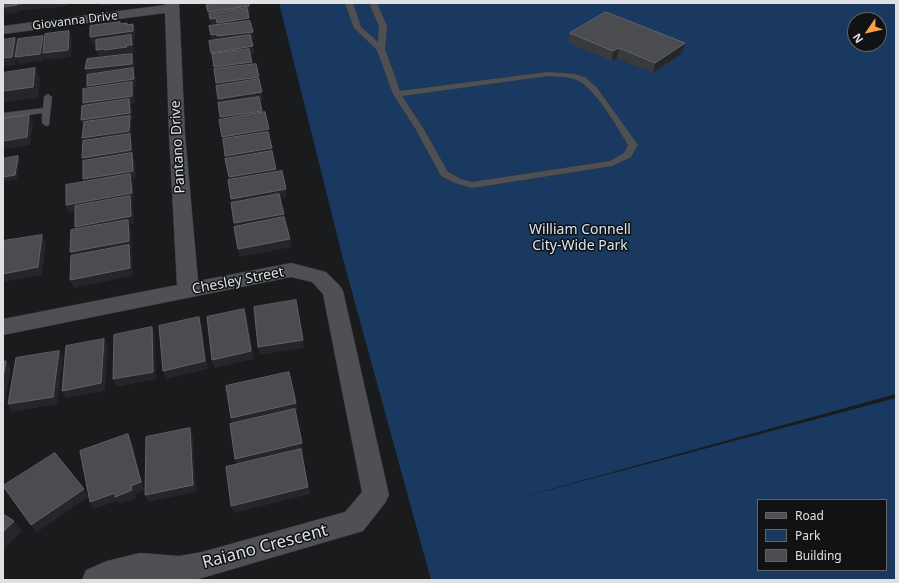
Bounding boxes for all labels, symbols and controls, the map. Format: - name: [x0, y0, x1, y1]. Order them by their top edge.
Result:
- street label: Giovanna Drive: [31, 9, 119, 33]
- north arrow: [847, 12, 887, 52]
- text: N: [849, 31, 866, 46]
- street label: Pantano Drive: [167, 100, 189, 194]
- park label: William Connell City-Wide Park: [529, 222, 631, 254]
- street label: Chesley Street: [191, 264, 285, 298]
- legend: [757, 499, 887, 571]
- text: Road: [795, 507, 824, 524]
- street label: Raiano Crescent: [200, 520, 330, 574]
- text: Park: [795, 527, 820, 544]
- text: Building: [795, 547, 842, 564]

